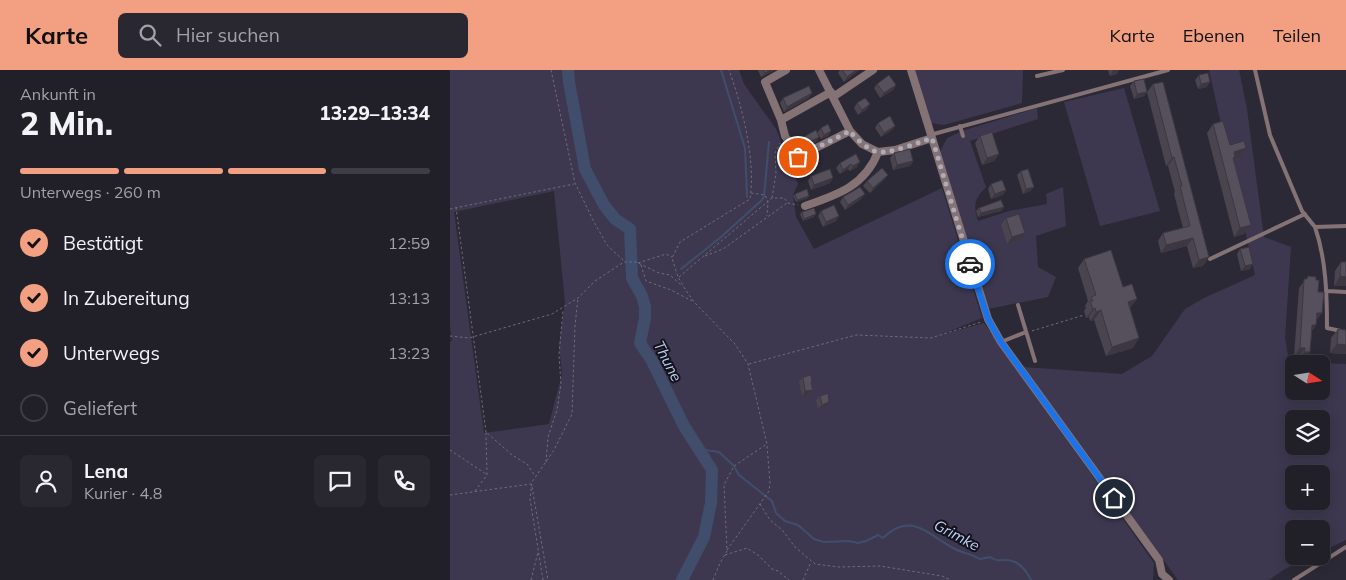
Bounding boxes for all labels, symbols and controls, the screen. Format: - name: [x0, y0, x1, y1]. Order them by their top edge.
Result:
- search box: [118, 13, 468, 58]
- text: Karte: [25, 20, 88, 50]
- icon: search: [136, 21, 164, 49]
- text: Hier suchen: [176, 23, 280, 47]
- text: Karte: [1109, 24, 1155, 47]
- text: Ebenen: [1183, 24, 1245, 47]
- text: Teilen: [1273, 24, 1321, 47]
- text: Ankunft in: [20, 84, 96, 104]
- text: 13:29–13:34: [319, 101, 430, 125]
- text: 2 Min.: [20, 103, 113, 143]
- pin: [777, 136, 819, 178]
- icon: bag: [784, 143, 812, 171]
- text: Unterwegs · 260 m: [20, 182, 161, 202]
- icon: check: [20, 229, 48, 257]
- text: Bestätigt: [63, 231, 143, 255]
- text: 12:59: [388, 233, 430, 253]
- courier: [945, 239, 995, 289]
- icon: car: [956, 250, 984, 278]
- icon: check: [20, 284, 48, 312]
- text: In Zubereitung: [63, 286, 190, 310]
- text: 13:13: [388, 288, 430, 308]
- water label: Thune: [650, 337, 686, 385]
- icon: check: [20, 339, 48, 367]
- text: Unterwegs: [63, 341, 160, 365]
- text: 13:23: [388, 343, 430, 363]
- north arrow: [1285, 355, 1330, 400]
- map controls: [1285, 355, 1330, 565]
- text: Geliefert: [63, 396, 137, 420]
- button: layers: [1285, 410, 1330, 455]
- button: person: [20, 455, 72, 507]
- button: chat: [314, 455, 366, 507]
- button: phone: [378, 455, 430, 507]
- text: Lena: [84, 459, 128, 483]
- button: +: [1285, 465, 1330, 510]
- pin: [1093, 477, 1135, 519]
- text: Kurier · 4.8: [84, 483, 162, 503]
- icon: home: [1100, 484, 1128, 512]
- water label: Grimke: [931, 515, 983, 555]
- button: −: [1285, 520, 1330, 565]

